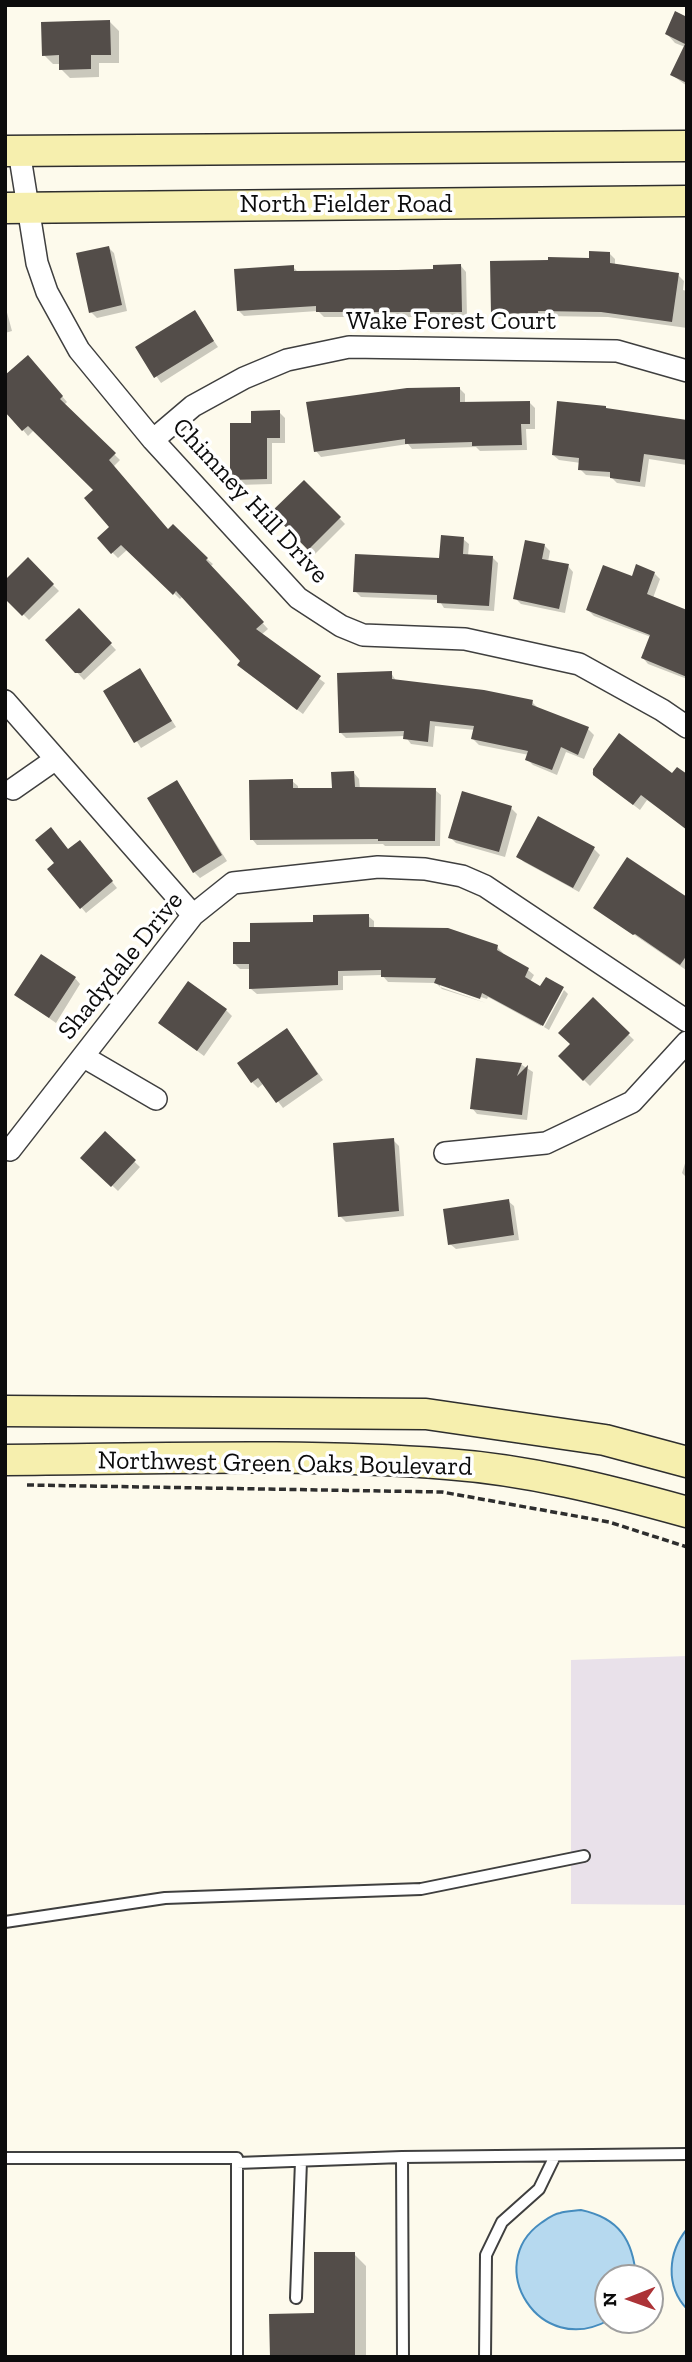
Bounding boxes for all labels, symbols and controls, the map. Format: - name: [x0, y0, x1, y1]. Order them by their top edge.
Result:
- street label: North Fielder Road: [239, 189, 453, 221]
- street label: Wake Forest Court: [346, 306, 556, 338]
- street label: Chimney Hill Drive: [165, 412, 335, 590]
- street label: Shadydale Drive: [52, 886, 190, 1046]
- street label: Northwest Green Oaks Boulevard: [97, 1445, 473, 1483]
- north arrow: [594, 2264, 664, 2334]
- text: N: [598, 2292, 621, 2307]

